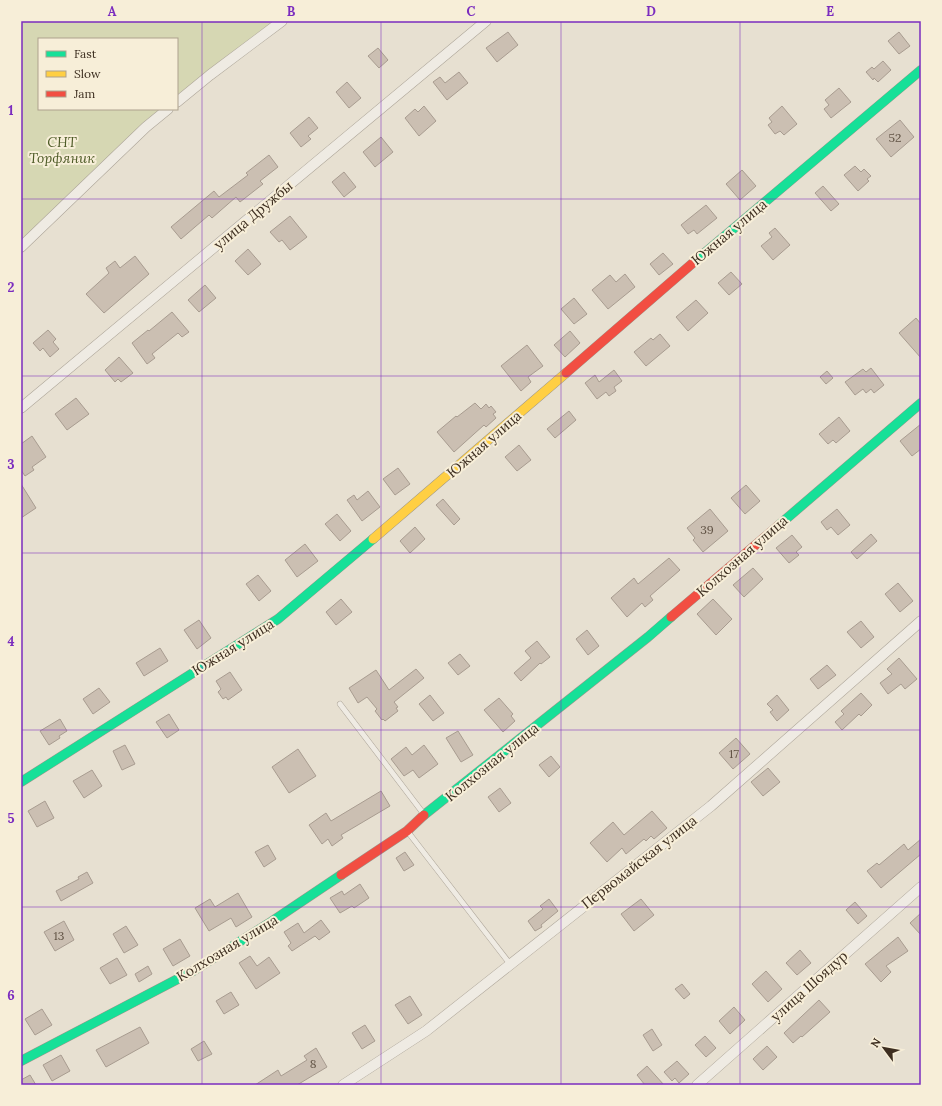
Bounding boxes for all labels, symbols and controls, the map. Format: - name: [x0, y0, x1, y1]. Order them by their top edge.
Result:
- text: A: [108, 3, 117, 20]
- text: B: [287, 3, 296, 20]
- text: C: [467, 3, 476, 20]
- text: D: [646, 3, 656, 20]
- text: E: [826, 3, 834, 20]
- legend: [38, 38, 178, 110]
- text: Fast: [74, 46, 97, 61]
- text: Slow: [74, 66, 101, 81]
- text: Jam: [73, 86, 95, 101]
- text: 1: [8, 102, 14, 119]
- house number: 52: [889, 130, 901, 145]
- park label: СНТ Торфяник: [29, 133, 95, 167]
- street label: улица Дружбы: [210, 177, 296, 253]
- street label: Южная улица: [687, 195, 771, 269]
- text: 2: [8, 279, 15, 296]
- street label: Южная улица: [443, 407, 525, 481]
- text: 3: [7, 456, 15, 473]
- street label: Колхозная улица: [693, 511, 791, 601]
- house number: 39: [700, 522, 714, 537]
- street label: Южная улица: [189, 615, 277, 679]
- text: 4: [7, 633, 15, 650]
- street label: Колхозная улица: [442, 719, 542, 805]
- house number: 17: [729, 746, 739, 761]
- text: 5: [7, 810, 15, 827]
- street label: Первомайская улица: [578, 811, 700, 913]
- street label: Колхозная улица: [173, 911, 281, 985]
- house number: 13: [53, 928, 65, 943]
- street label: улица Шоядур: [767, 947, 851, 1025]
- text: 6: [7, 987, 15, 1004]
- north arrow: [864, 1028, 904, 1068]
- text: N: [867, 1035, 884, 1050]
- house number: 8: [310, 1056, 317, 1071]

